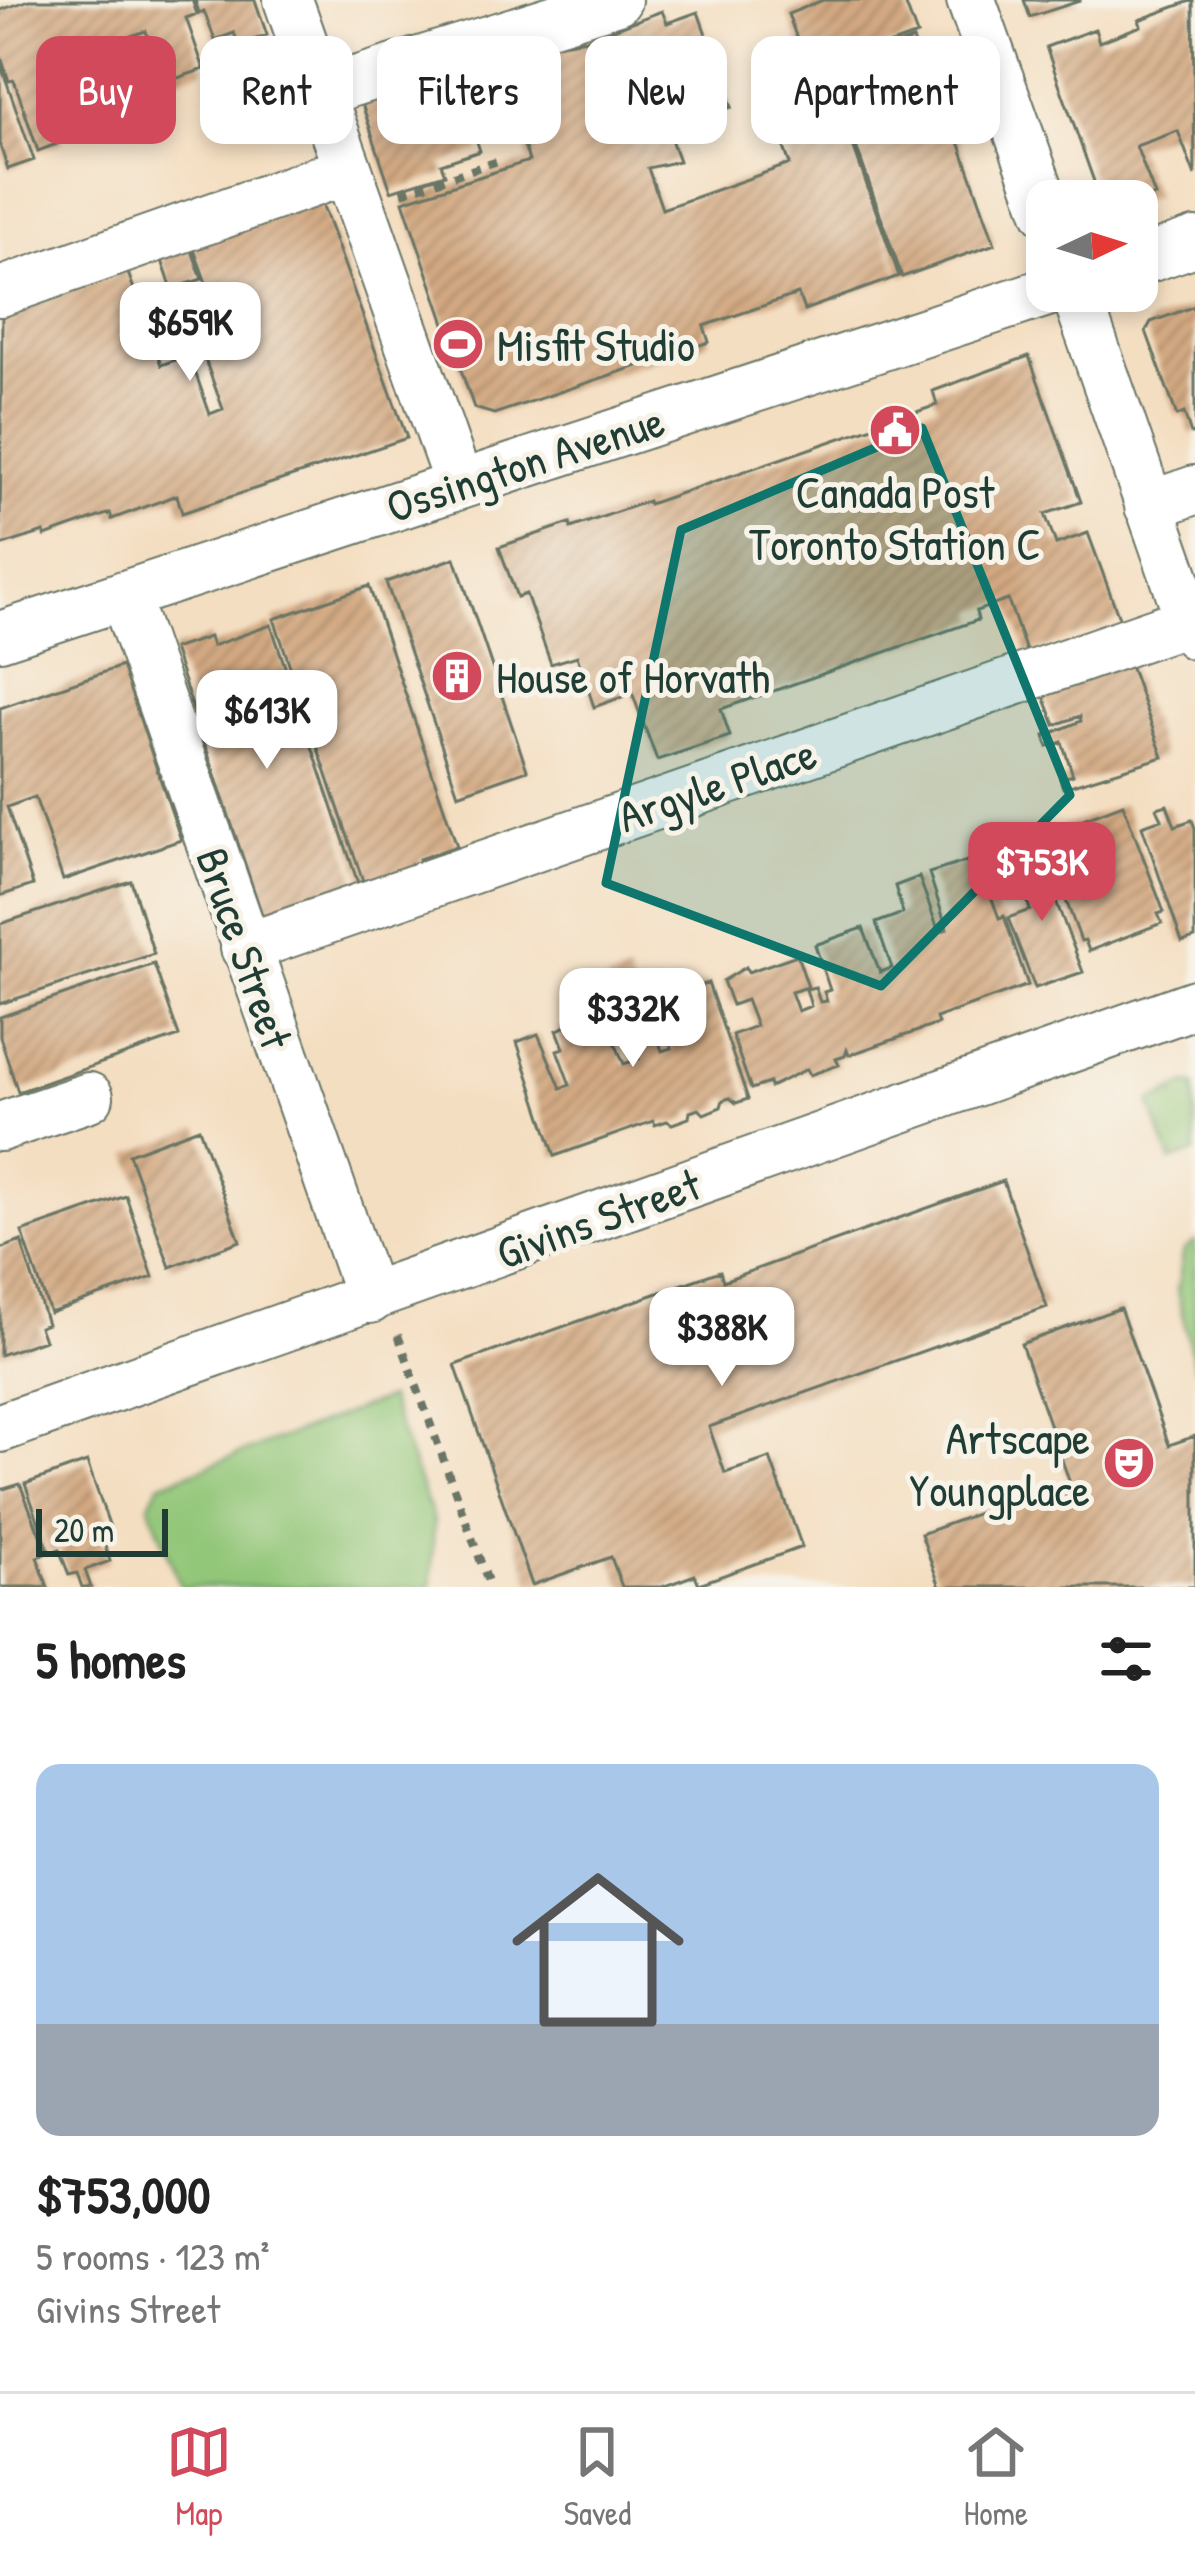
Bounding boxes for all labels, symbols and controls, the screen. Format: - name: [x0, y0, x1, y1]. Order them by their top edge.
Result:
- chip: Buy: [36, 36, 176, 144]
- chip: Rent: [200, 36, 353, 144]
- chip: Filters: [377, 36, 561, 144]
- chip: New: [585, 36, 727, 144]
- chip: Apartment: [751, 36, 1000, 144]
- north arrow: [1026, 180, 1158, 312]
- map controls: [1026, 180, 1158, 312]
- pin: $659K: [106, 282, 274, 384]
- text: $659K: [147, 294, 233, 347]
- place label: Misfit Studio: [497, 314, 695, 375]
- sports icon: Misfit Studio: [430, 316, 486, 372]
- street label: Ossington Avenue: [378, 389, 672, 537]
- public building icon: Canada Post Toronto Station C: [867, 402, 923, 458]
- place label: Canada Post Toronto Station C: [749, 461, 1041, 574]
- place label: House of Horvath: [496, 646, 770, 707]
- building icon: House of Horvath: [429, 648, 485, 704]
- pin: $613K: [183, 670, 351, 772]
- text: $613K: [223, 682, 311, 735]
- street label: Argyle Place: [610, 722, 824, 846]
- pin: $753K: [958, 822, 1126, 924]
- text: $753K: [995, 834, 1089, 887]
- street label: Bruce Street: [182, 839, 308, 1057]
- pin: $332K: [549, 968, 717, 1070]
- text: $332K: [586, 980, 680, 1033]
- street label: Givins Street: [488, 1153, 709, 1283]
- pin: $388K: [638, 1287, 806, 1389]
- text: $388K: [676, 1299, 768, 1352]
- place label: Artscape Youngplace: [909, 1407, 1090, 1520]
- theatre icon: Artscape Youngplace: [1101, 1435, 1157, 1491]
- scale bar: [36, 1503, 168, 1556]
- text: 20 m: [54, 1508, 114, 1552]
- text: 5 homes: [36, 1625, 186, 1694]
- icon: filters: [1093, 1626, 1159, 1692]
- icon: home: [490, 1842, 706, 2058]
- text: $753,000: [36, 2160, 210, 2229]
- text: 5 rooms · 123 m²: [36, 2229, 270, 2282]
- text: Givins Street: [36, 2282, 220, 2335]
- tab: Map: [166, 2419, 232, 2535]
- tab: Saved: [564, 2419, 631, 2535]
- tab: Home: [963, 2419, 1029, 2535]

